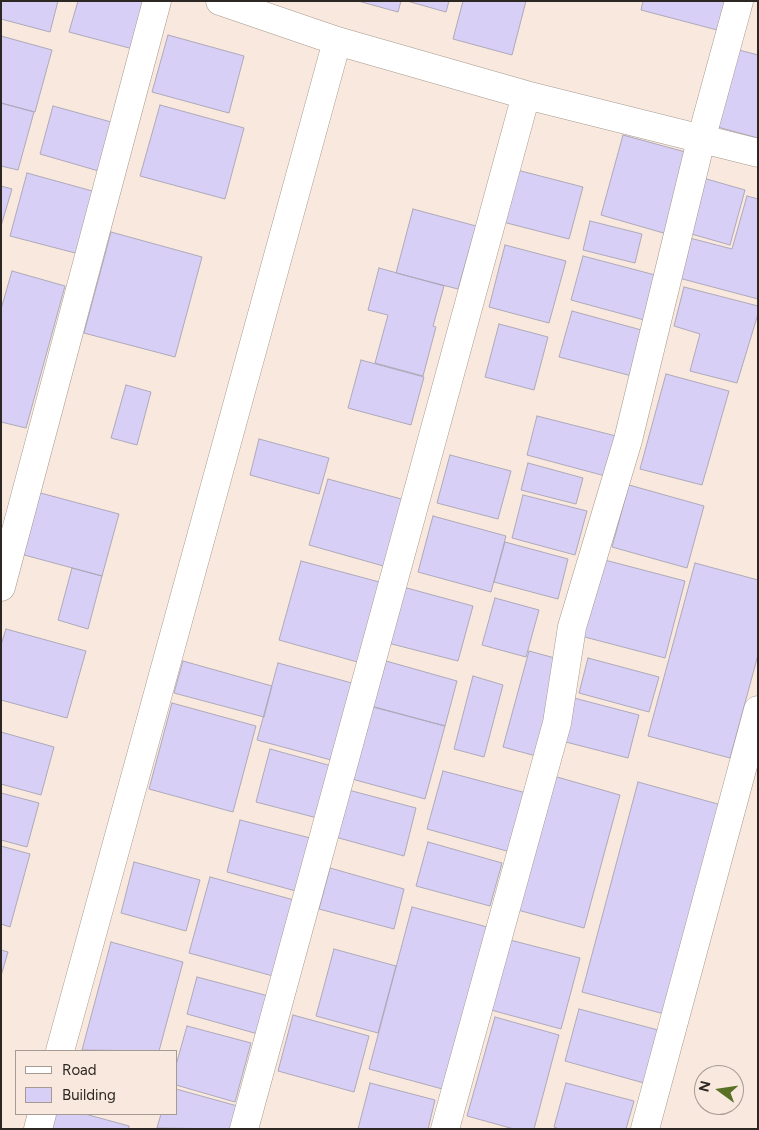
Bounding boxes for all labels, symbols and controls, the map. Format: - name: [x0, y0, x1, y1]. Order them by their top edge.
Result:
- legend: [15, 1050, 178, 1115]
- text: Road: [62, 1061, 97, 1079]
- north arrow: [694, 1065, 744, 1115]
- text: N: [695, 1079, 714, 1094]
- text: Building: [62, 1086, 116, 1104]

